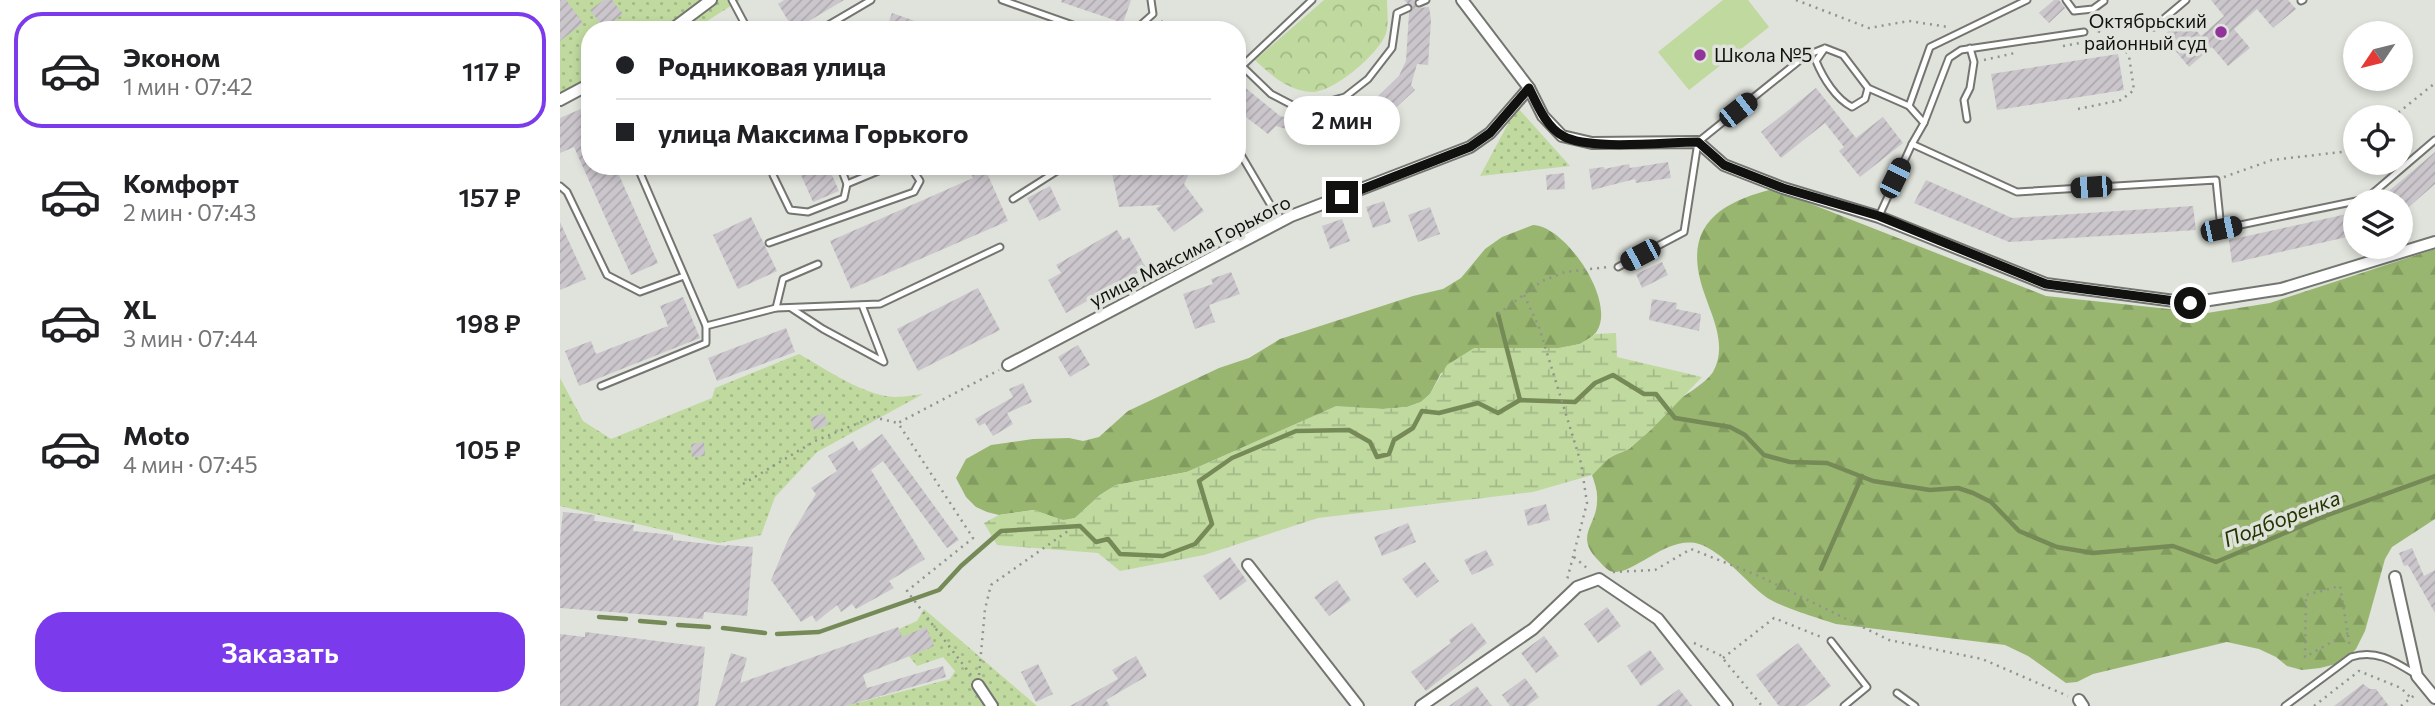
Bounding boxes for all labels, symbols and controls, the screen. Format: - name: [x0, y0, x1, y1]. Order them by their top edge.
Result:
- place label: Октябрьский районный суд: [2084, 9, 2207, 54]
- north arrow: [2343, 21, 2413, 91]
- map controls: [2343, 21, 2413, 259]
- marker: Октябрьский районный суд: [2213, 24, 2229, 40]
- icon: car: [39, 39, 102, 102]
- text: Эконом: [123, 41, 220, 72]
- place label: Школа №5: [1714, 43, 1812, 66]
- marker: Школа №5: [1692, 47, 1708, 63]
- text: Родниковая улица: [658, 50, 886, 81]
- text: 117 ₽: [462, 55, 521, 86]
- text: 1 мин · 07:42: [123, 72, 253, 100]
- car: [1715, 89, 1762, 131]
- callout: 2 мин: [1284, 96, 1400, 144]
- button: locate: [2343, 105, 2413, 175]
- text: 2 мин: [1312, 106, 1372, 134]
- text: улица Максима Горького: [658, 117, 969, 148]
- car: [1877, 155, 1914, 201]
- icon: car: [39, 165, 102, 228]
- text: Комфорт: [123, 167, 239, 198]
- car: [2070, 175, 2113, 199]
- text: 157 ₽: [458, 181, 521, 212]
- route end: [1326, 181, 1358, 213]
- button: layers: [2343, 189, 2413, 259]
- street label: улица Максима Горького: [1085, 190, 1294, 311]
- text: 2 мин · 07:43: [123, 198, 256, 226]
- car: [2199, 214, 2244, 244]
- car: [1617, 236, 1664, 274]
- route start: [2174, 287, 2206, 319]
- icon: car: [39, 291, 102, 354]
- text: XL: [123, 293, 157, 324]
- text: 198 ₽: [456, 307, 521, 338]
- text: 3 мин · 07:44: [123, 324, 258, 352]
- icon: car: [39, 417, 102, 480]
- text: Moto: [123, 419, 190, 450]
- text: 105 ₽: [455, 433, 521, 464]
- text: 4 мин · 07:45: [123, 450, 258, 478]
- water label: Подборенка: [2220, 484, 2343, 551]
- button: Заказать: [35, 612, 525, 692]

